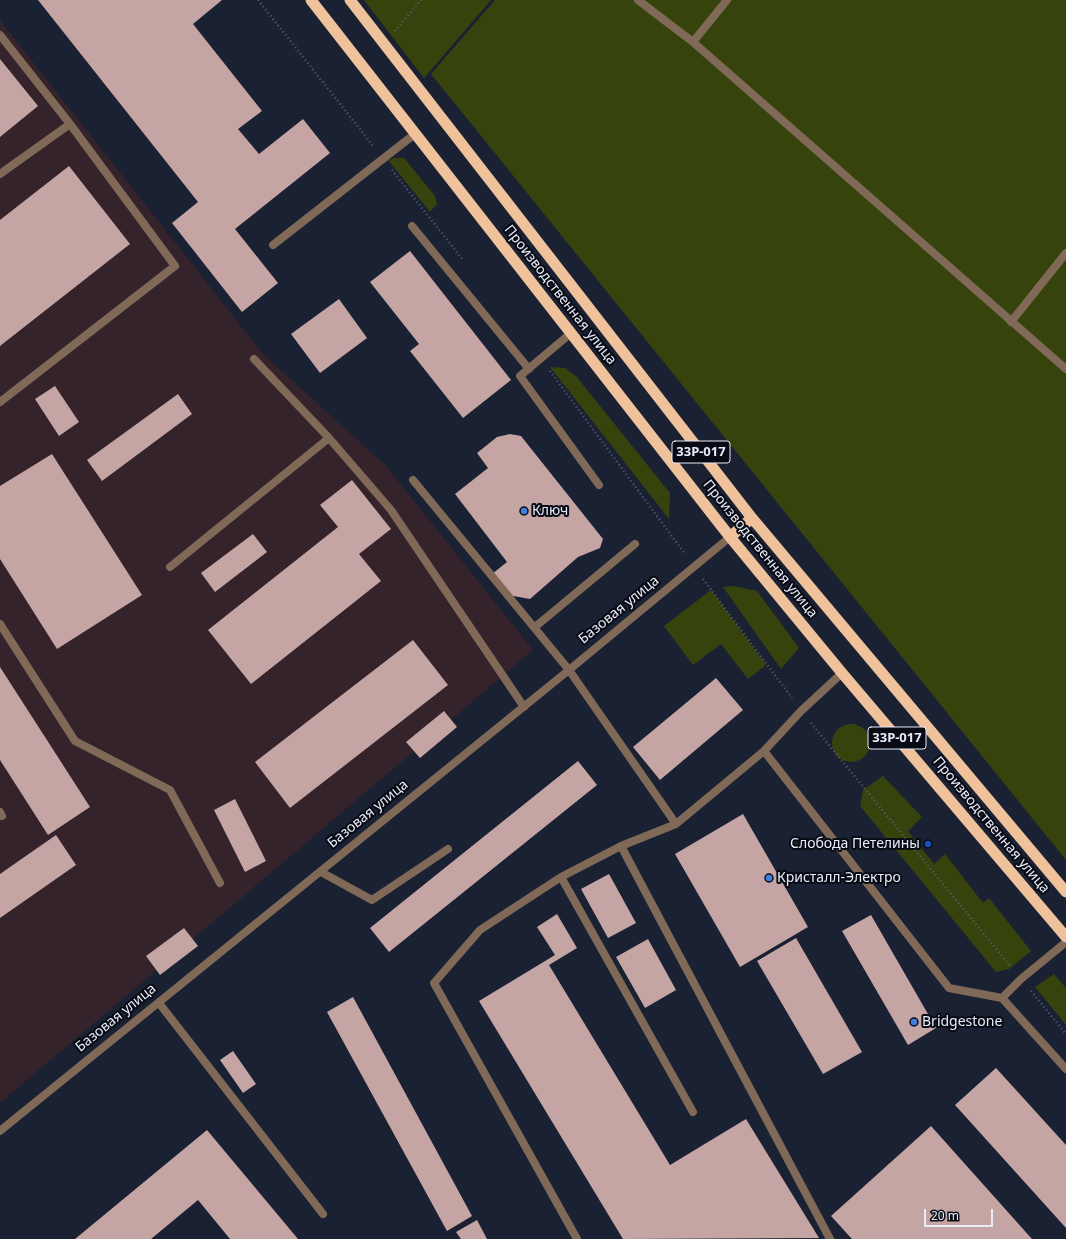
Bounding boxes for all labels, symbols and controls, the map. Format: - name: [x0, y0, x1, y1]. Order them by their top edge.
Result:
- street label: Производственная улица: [500, 222, 620, 368]
- road number: 33Р-017: [672, 441, 730, 463]
- street label: Производственная улица: [699, 477, 821, 621]
- place label: Ключ: [532, 503, 568, 519]
- marker: Ключ: [519, 506, 529, 516]
- street label: Базовая улица: [575, 572, 663, 648]
- road number: 33Р-017: [868, 727, 926, 749]
- street label: Производственная улица: [929, 753, 1053, 897]
- street label: Базовая улица: [324, 776, 412, 852]
- place label: Слобода Петелины: [790, 836, 920, 852]
- marker: Слобода Петелины: [923, 839, 933, 849]
- place label: Кристалл-Электро: [777, 870, 901, 886]
- marker: Кристалл-Электро: [764, 873, 774, 883]
- street label: Базовая улица: [72, 980, 160, 1056]
- place label: Bridgestone: [922, 1014, 1002, 1030]
- marker: Bridgestone: [909, 1017, 919, 1027]
- scale bar: [926, 1201, 995, 1227]
- text: 20 m: [931, 1207, 959, 1224]

